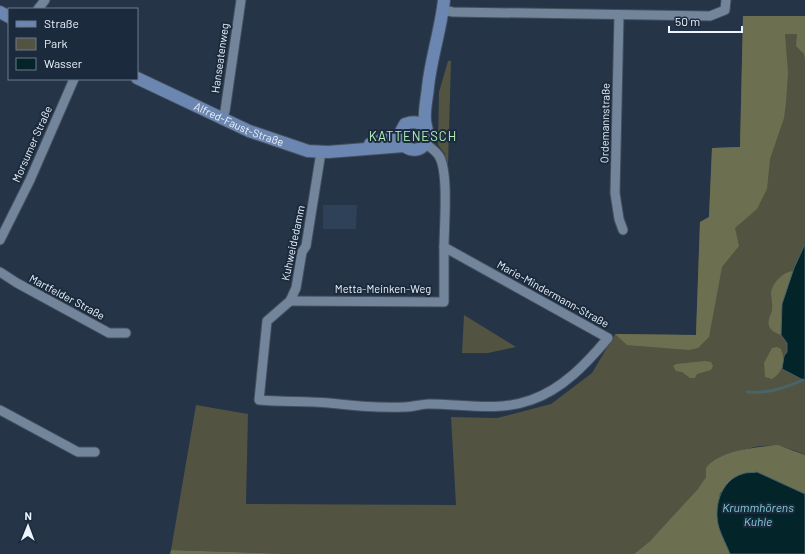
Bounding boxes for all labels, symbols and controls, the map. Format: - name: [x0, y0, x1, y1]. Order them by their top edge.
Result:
- legend: [8, 8, 138, 80]
- scale bar: [669, 8, 742, 34]
- text: 50 m: [675, 14, 700, 28]
- text: Straße: [44, 16, 79, 30]
- street label: Hanseatenweg: [208, 22, 231, 94]
- text: Park: [44, 36, 68, 50]
- text: Wasser: [44, 56, 83, 70]
- street label: Ordemannstraße: [597, 83, 612, 163]
- street label: Alfred-Faust-Straße: [192, 99, 286, 148]
- street label: Morsumer Straße: [9, 104, 54, 184]
- district label: KATTENESCH: [369, 128, 457, 144]
- street label: Kuhweidedamm: [278, 204, 307, 282]
- street label: Marie-Mindermann-Straße: [495, 257, 611, 330]
- street label: Martfelder Straße: [27, 271, 107, 322]
- street label: Metta-Meinken-Weg: [335, 282, 431, 295]
- water label: Krummhörens Kuhle: [722, 500, 794, 528]
- north arrow: [8, 506, 48, 546]
- text: N: [24, 509, 32, 522]

